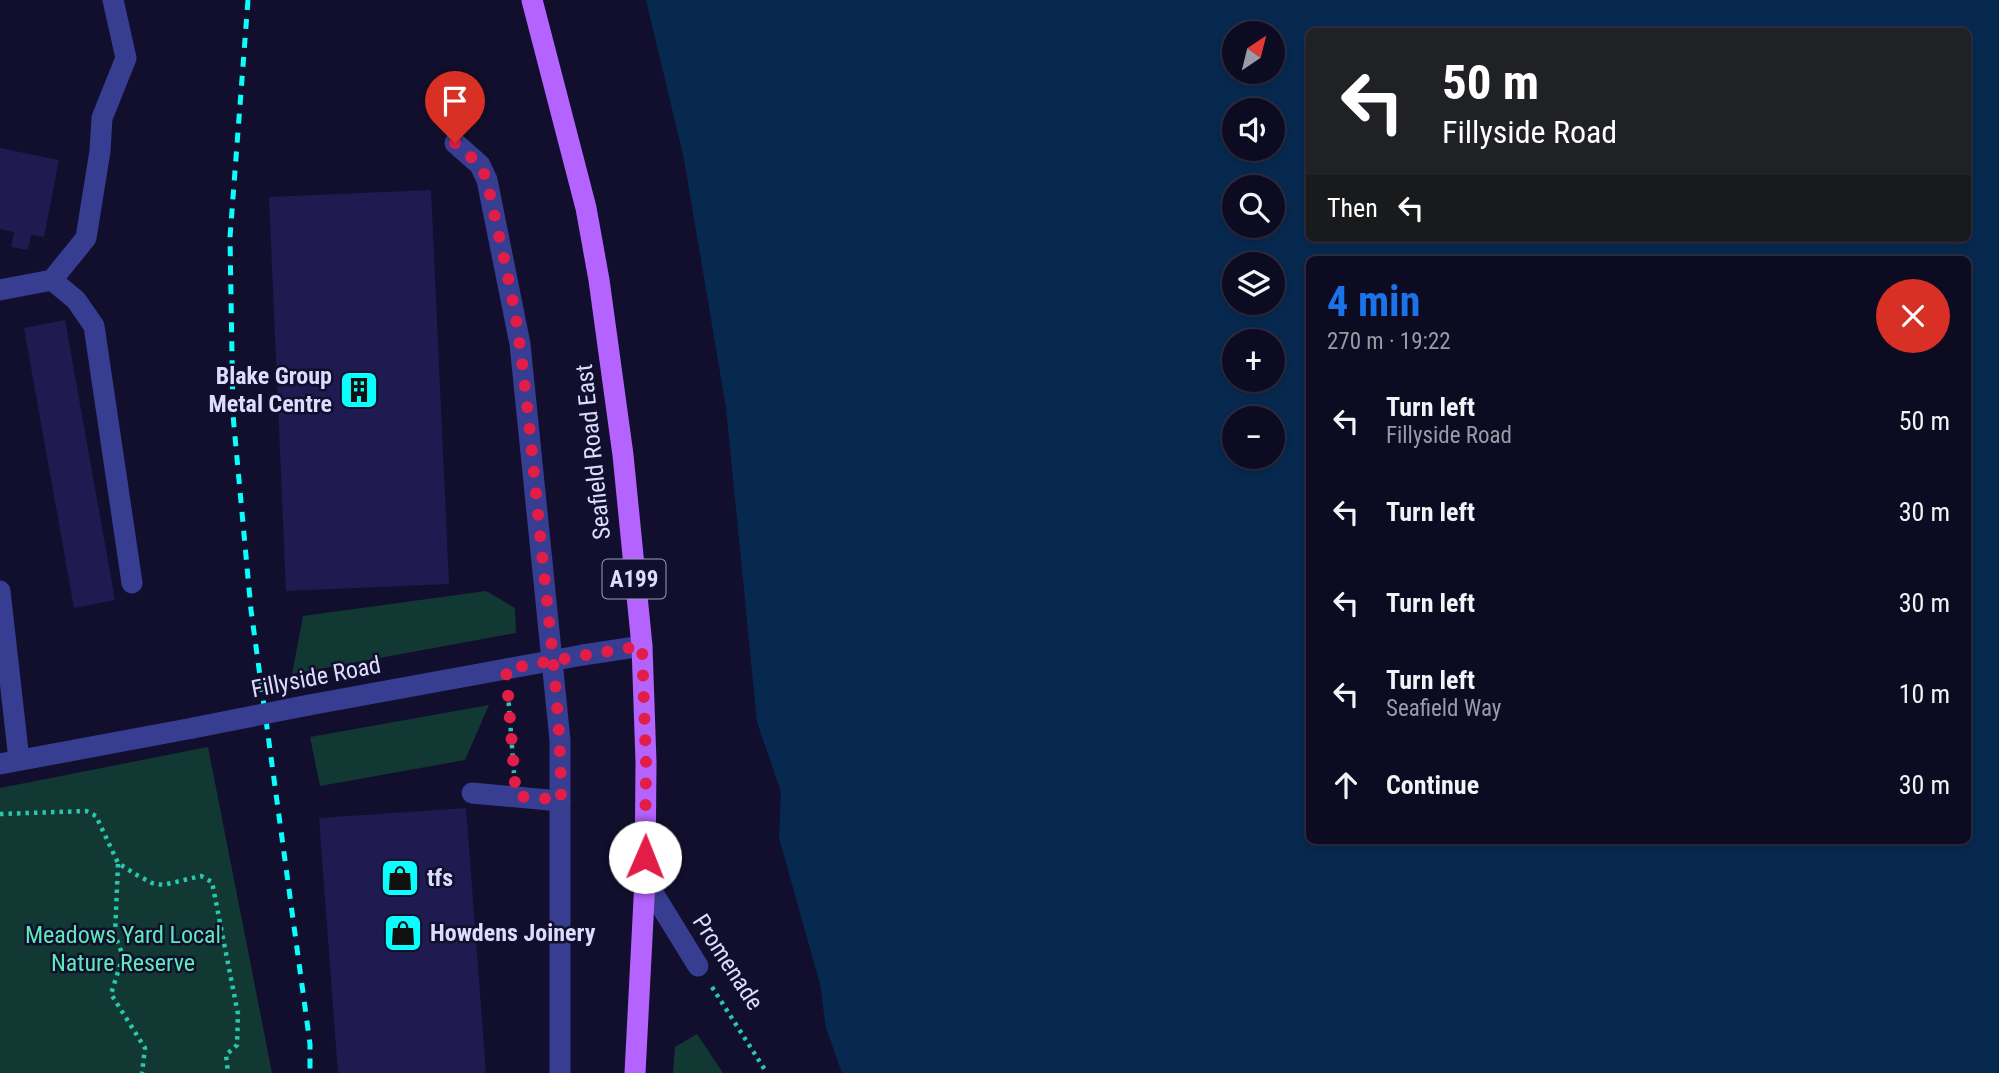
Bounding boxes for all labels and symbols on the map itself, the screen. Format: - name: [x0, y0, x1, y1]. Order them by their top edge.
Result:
- north arrow: [1222, 21, 1284, 84]
- pin: [425, 71, 485, 143]
- place label: Blake Group Metal Centre: [209, 362, 332, 418]
- street label: Seafield Road East: [570, 363, 616, 541]
- building icon: Blake Group Metal Centre: [338, 369, 380, 411]
- road number: A199: [602, 559, 666, 598]
- street label: Fillyside Road: [249, 651, 383, 703]
- position arrow: [608, 820, 682, 894]
- shop icon: tfs: [379, 857, 421, 899]
- place label: tfs: [427, 864, 453, 892]
- street label: Promenade: [687, 909, 769, 1015]
- shop icon: Howdens Joinery: [382, 912, 424, 954]
- place label: Howdens Joinery: [430, 919, 596, 947]
- park label: Meadows Yard Local Nature Reserve: [25, 921, 221, 977]

